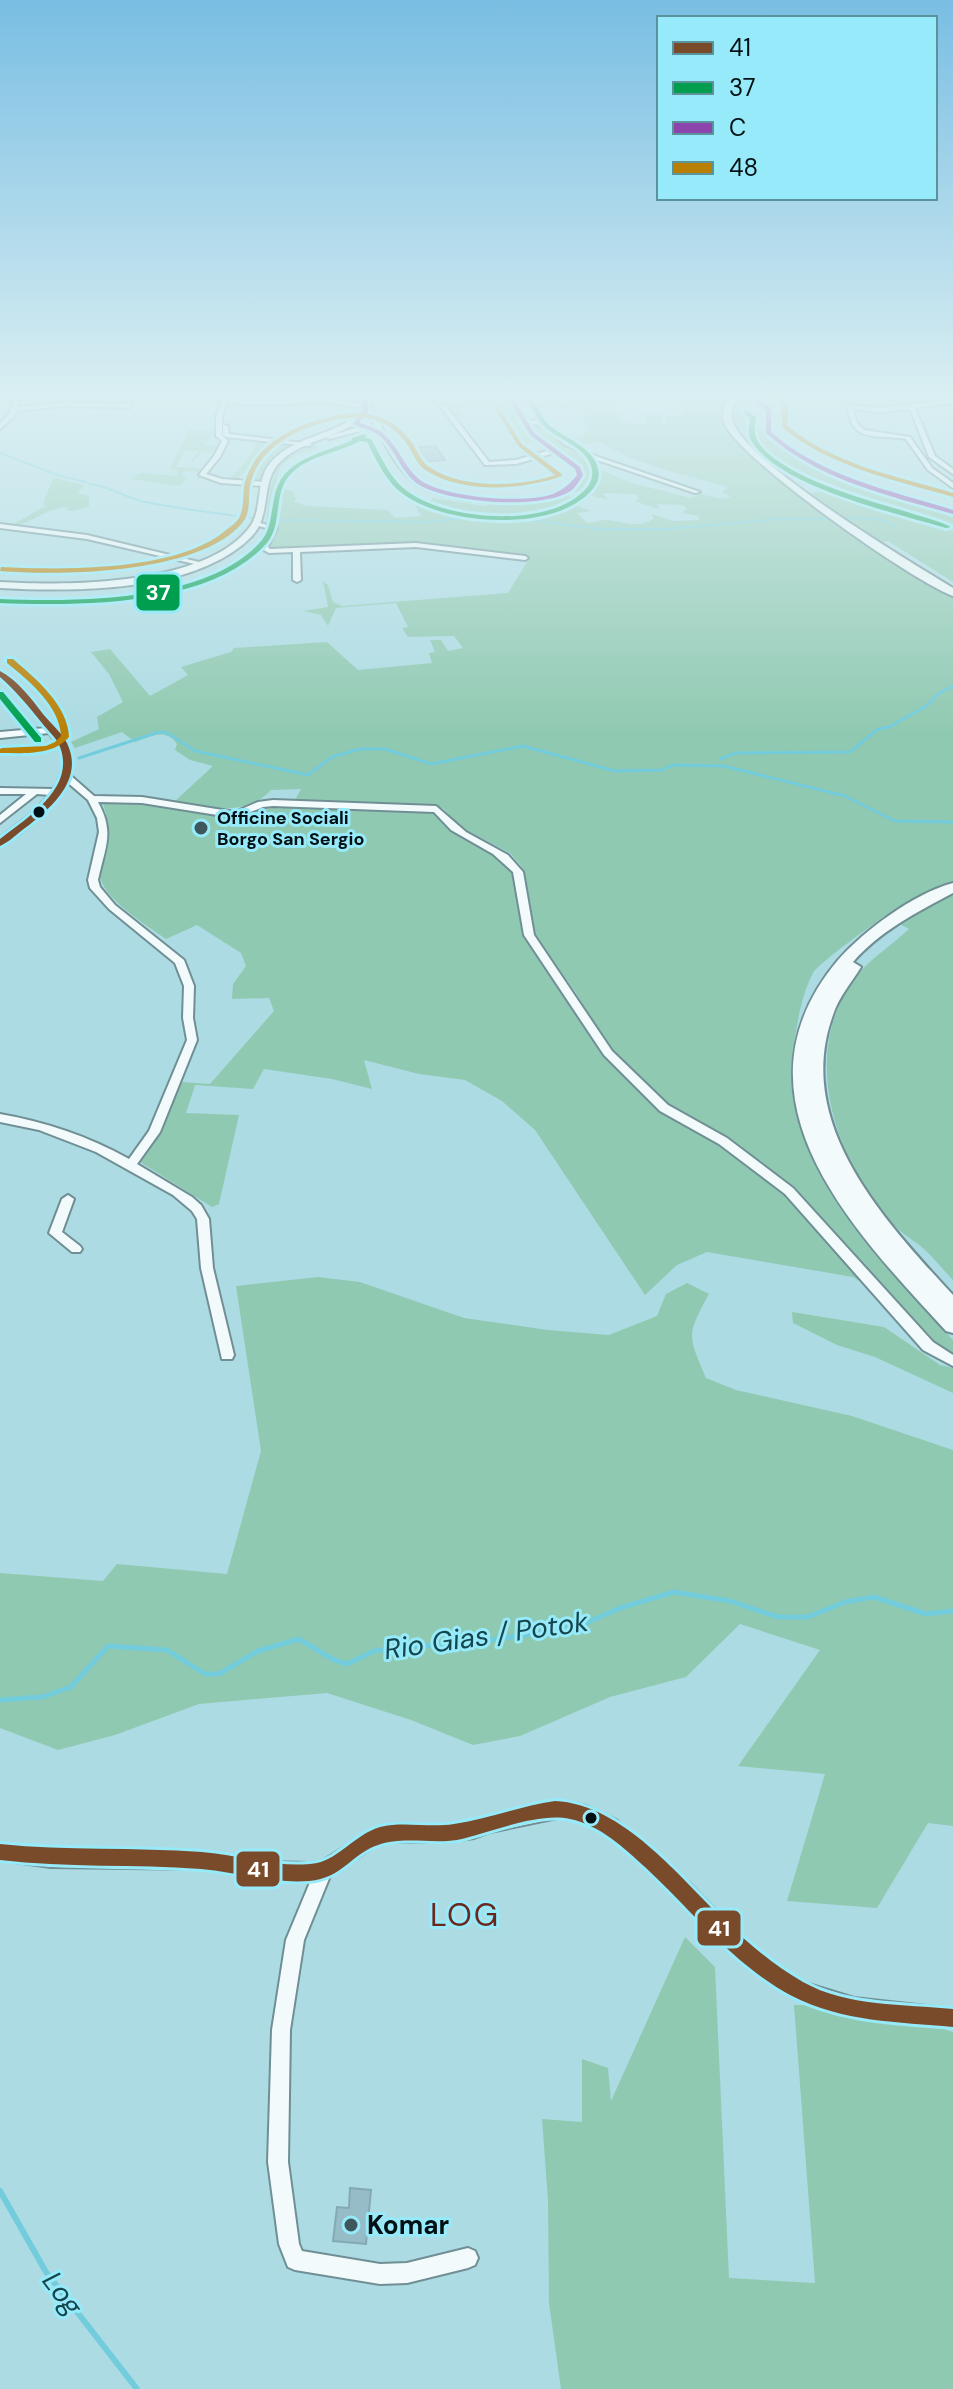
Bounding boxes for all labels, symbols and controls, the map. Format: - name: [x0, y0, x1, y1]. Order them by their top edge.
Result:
- legend: [657, 16, 937, 200]
- text: 41: [729, 32, 751, 63]
- text: 37: [729, 72, 756, 103]
- text: C: [729, 112, 746, 143]
- text: 48: [729, 152, 758, 183]
- line badge: 37: [135, 573, 181, 612]
- text: 37: [146, 578, 171, 607]
- unlabelled marker: [31, 804, 47, 820]
- place label: Officine Sociali Borgo San Sergio: [217, 806, 364, 851]
- marker: Officine Sociali Borgo San Sergio: [192, 819, 210, 837]
- water label: Rio Gias / Potok: [382, 1603, 591, 1668]
- unlabelled marker: [583, 1810, 599, 1826]
- line badge: 41: [235, 1850, 281, 1888]
- text: 41: [247, 1855, 269, 1884]
- district label: LOG: [430, 1894, 500, 1936]
- line badge: 41: [696, 1909, 742, 1947]
- text: 41: [708, 1914, 730, 1943]
- place label: Komar: [367, 2208, 449, 2242]
- marker: Komar: [342, 2216, 360, 2234]
- water label: Log: [34, 2264, 92, 2323]

